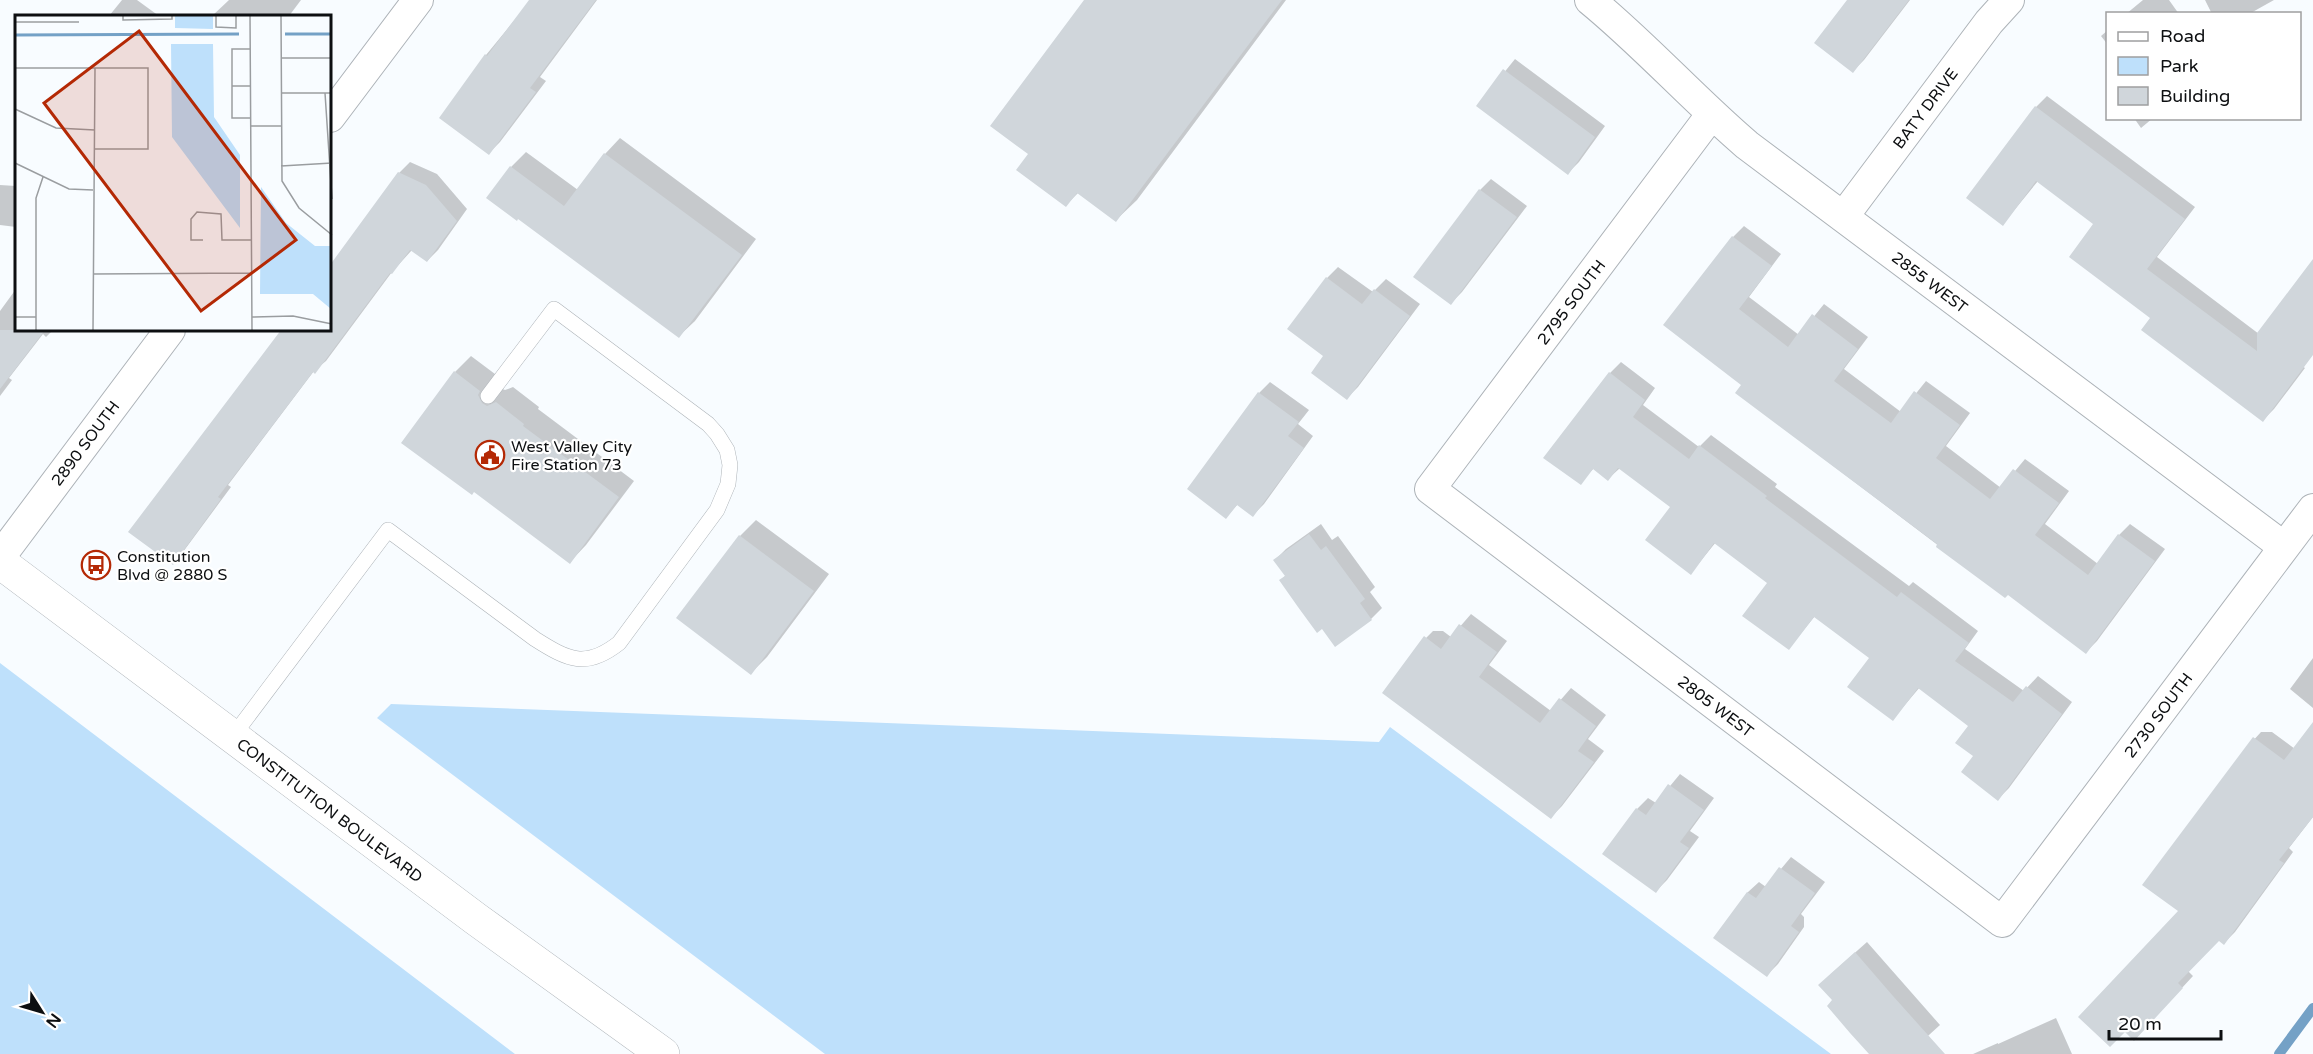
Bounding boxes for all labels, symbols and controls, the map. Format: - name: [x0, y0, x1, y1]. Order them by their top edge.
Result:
- legend: [2106, 12, 2301, 120]
- inset map: [15, 15, 332, 332]
- text: Road: [2160, 25, 2205, 47]
- text: Park: [2160, 55, 2199, 77]
- street label: BATY DRIVE: [1889, 64, 1963, 153]
- text: Building: [2160, 85, 2230, 107]
- street label: 2855 WEST: [1888, 248, 1971, 318]
- street label: 2795 SOUTH: [1533, 256, 1610, 349]
- street label: 2890 SOUTH: [47, 397, 124, 490]
- place label: West Valley City Fire Station 73: [511, 437, 632, 475]
- public building icon: West Valley City Fire Station 73: [474, 439, 506, 471]
- place label: Constitution Blvd @ 2880 S: [117, 547, 227, 585]
- bus stop icon: Constitution Blvd @ 2880 S: [80, 549, 112, 581]
- street label: 2730 SOUTH: [2120, 669, 2197, 762]
- street label: 2805 WEST: [1674, 672, 1757, 742]
- street label: CONSTITUTION BOULEVARD: [232, 734, 426, 887]
- north arrow: [12, 982, 72, 1042]
- scale bar: [2109, 1003, 2222, 1041]
- text: N: [41, 1009, 65, 1032]
- text: 20 m: [2118, 1013, 2162, 1035]

